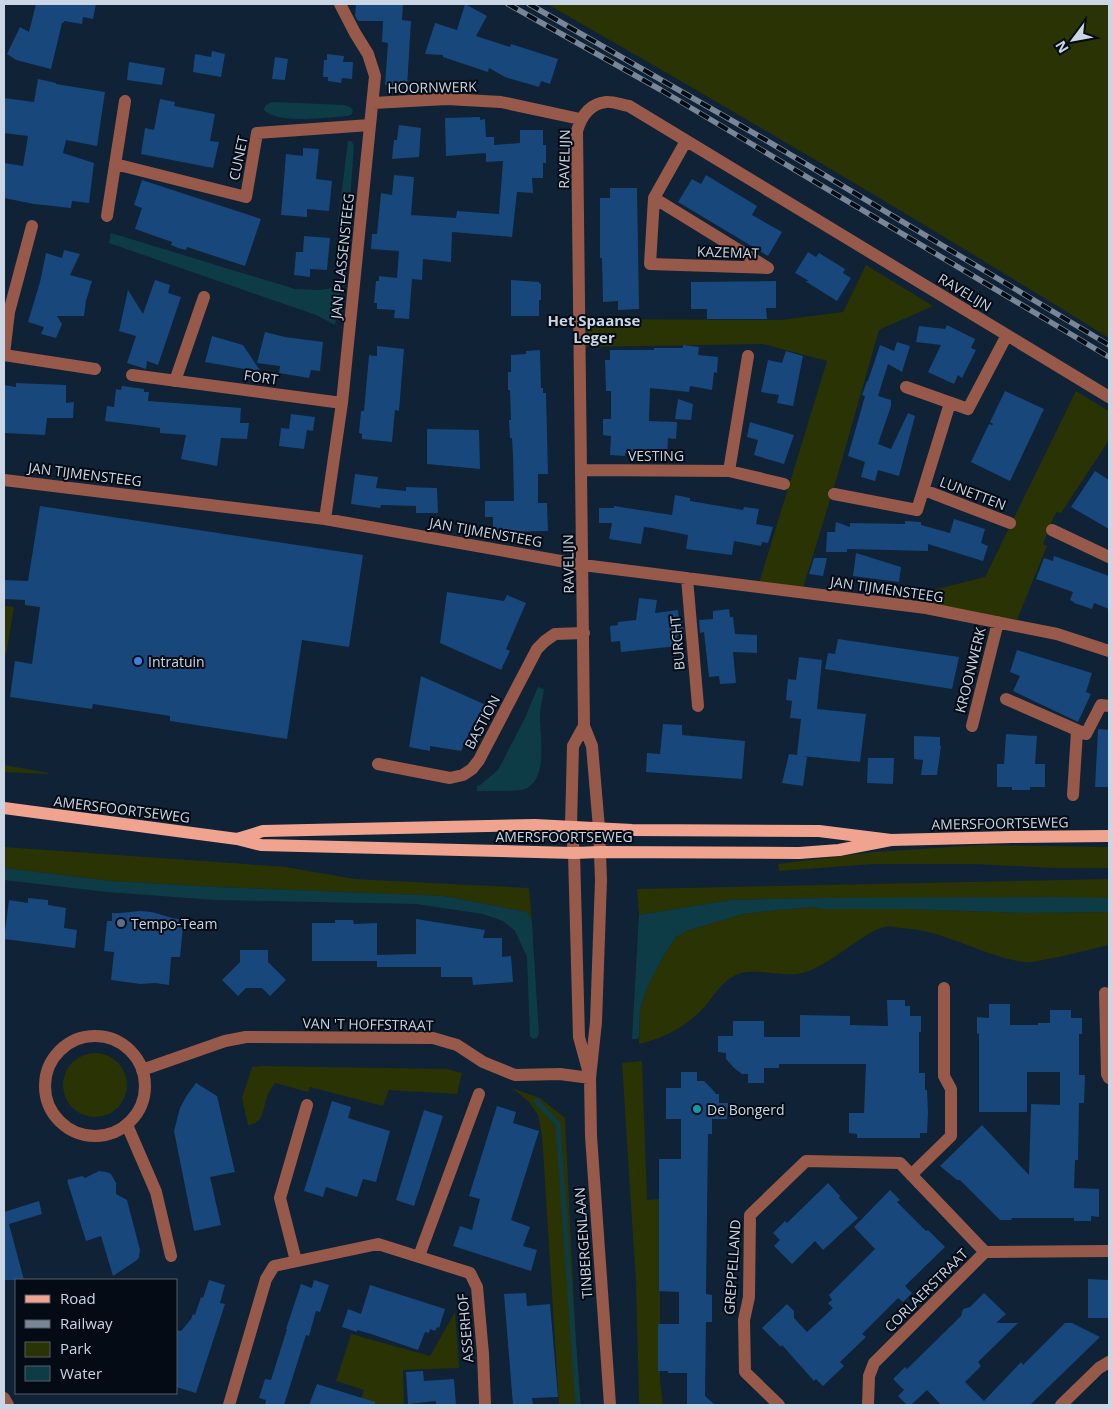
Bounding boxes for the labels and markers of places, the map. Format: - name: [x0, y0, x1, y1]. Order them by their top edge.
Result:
- place label: Intratuin: [148, 652, 205, 671]
- marker: Intratuin: [132, 655, 144, 667]
- place label: Tempo-Team: [131, 914, 217, 933]
- marker: Tempo-Team: [115, 917, 127, 929]
- place label: De Bongerd: [707, 1100, 784, 1119]
- marker: De Bongerd: [691, 1103, 703, 1115]

